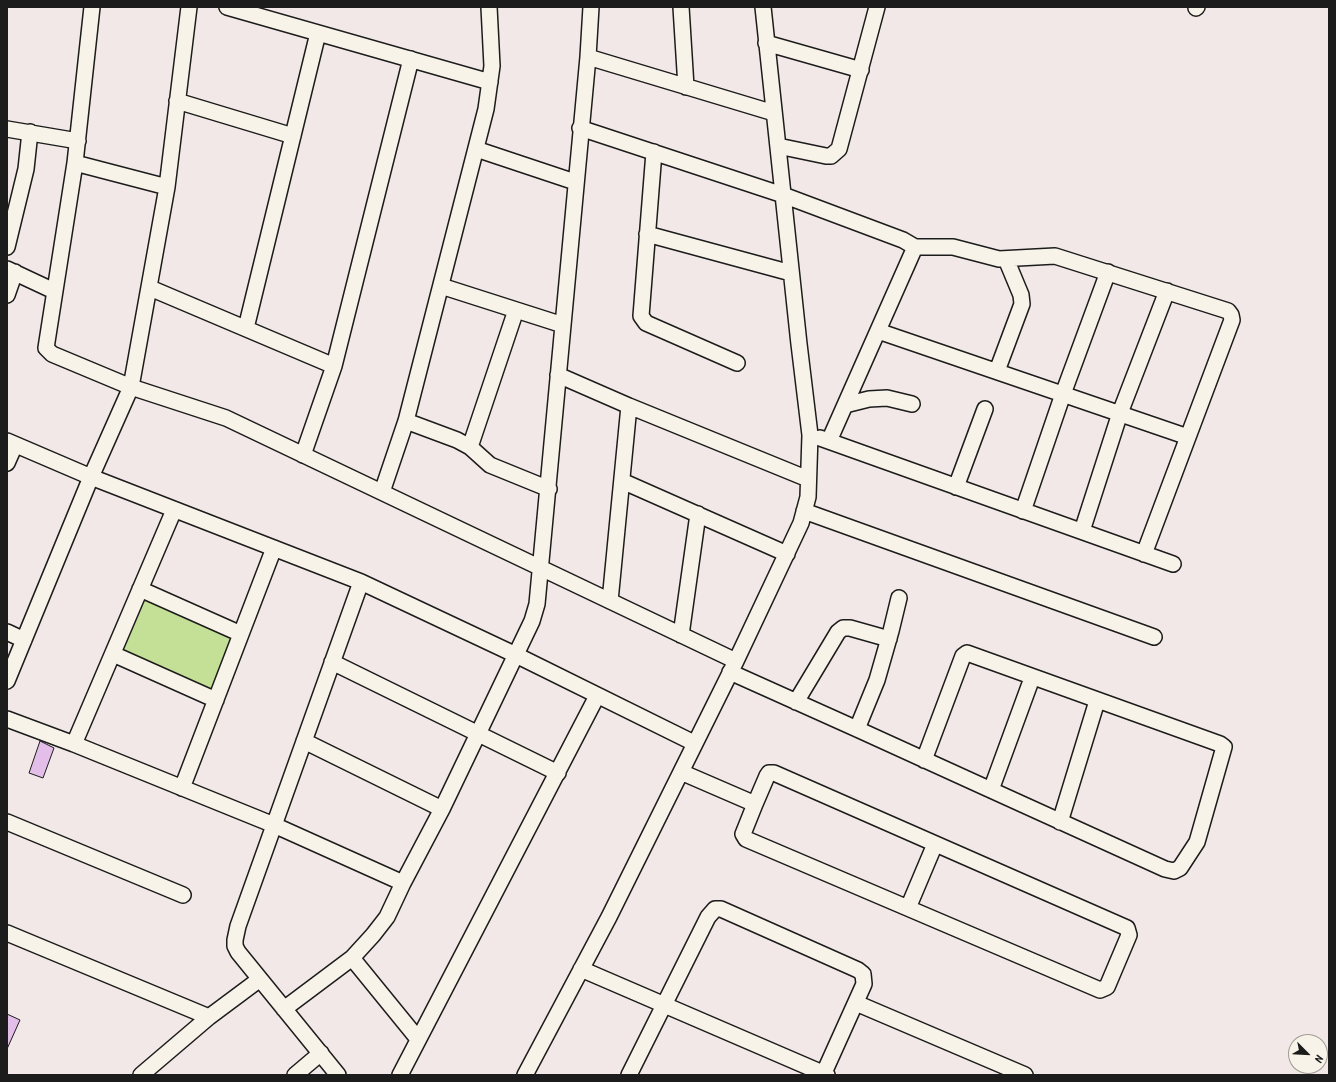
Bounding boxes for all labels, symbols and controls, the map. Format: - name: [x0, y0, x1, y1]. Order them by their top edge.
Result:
- north arrow: [1288, 1034, 1328, 1074]
- text: N: [1308, 1052, 1328, 1065]

